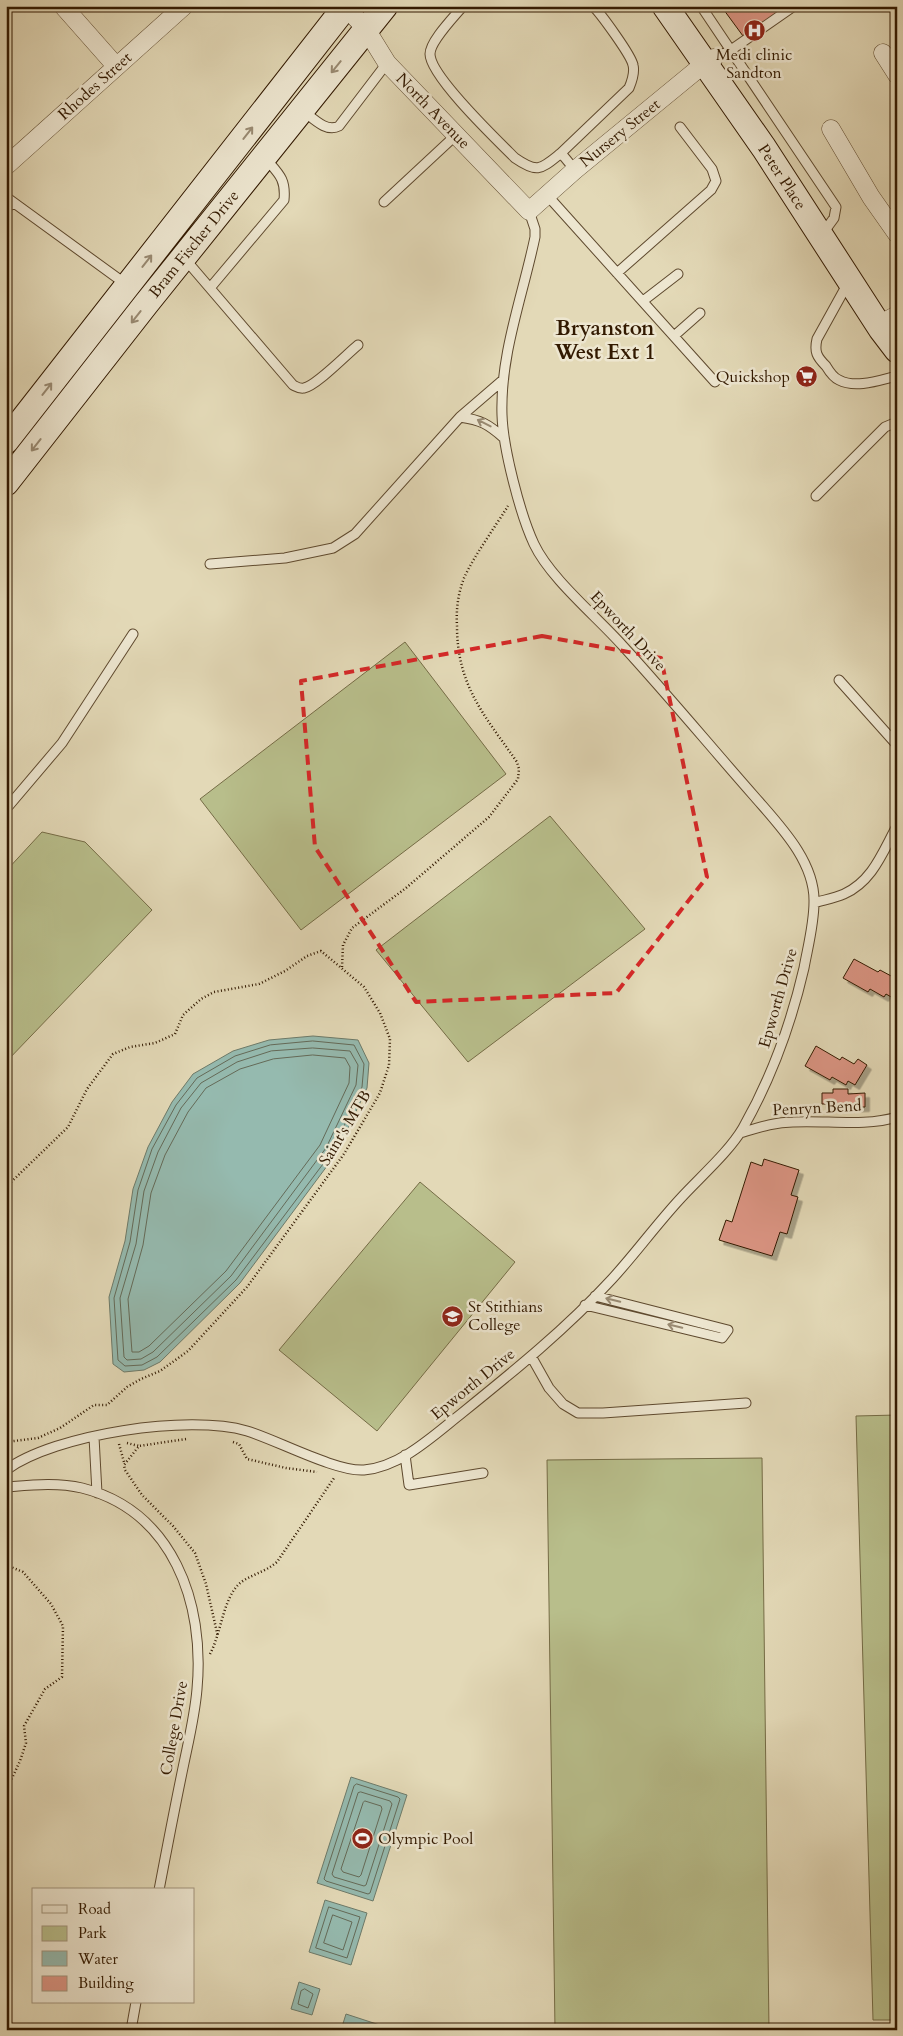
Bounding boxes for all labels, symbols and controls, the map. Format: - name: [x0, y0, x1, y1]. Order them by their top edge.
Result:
- hospital icon: Medi clinic Sandton: [742, 19, 766, 43]
- place label: Medi clinic Sandton: [716, 44, 792, 84]
- street label: Rhodes Street: [53, 47, 137, 125]
- one-way arrow: [330, 60, 341, 73]
- street label: North Avenue: [391, 68, 475, 154]
- street label: Nursery Street: [575, 94, 665, 172]
- one-way arrow: [242, 127, 253, 140]
- street label: Peter Place: [753, 140, 811, 214]
- street label: Bram Fischer Drive: [144, 186, 244, 302]
- one-way arrow: [142, 254, 152, 268]
- one-way arrow: [130, 310, 141, 323]
- district label: Bryanston West Ext 1: [554, 314, 655, 367]
- supermarket icon: Quickshop: [794, 365, 818, 389]
- place label: Quickshop: [716, 366, 790, 388]
- one-way arrow: [42, 382, 52, 396]
- one-way arrow: [477, 418, 492, 427]
- one-way arrow: [31, 438, 41, 452]
- street label: Epworth Drive: [585, 586, 671, 676]
- street label: Epworth Drive: [753, 946, 803, 1050]
- street label: Saint's MTB: [314, 1086, 376, 1170]
- street label: Penryn Bend: [772, 1095, 863, 1121]
- one-way arrow: [605, 1295, 621, 1304]
- place label: St Stithians College: [468, 1296, 543, 1336]
- school or university icon: St Stithians College: [440, 1304, 464, 1328]
- one-way arrow: [667, 1321, 683, 1330]
- street label: Epworth Drive: [426, 1343, 520, 1425]
- street label: College Drive: [155, 1679, 193, 1777]
- sports icon: Olympic Pool: [350, 1827, 374, 1851]
- place label: Olympic Pool: [378, 1828, 473, 1850]
- legend: [32, 1888, 195, 2004]
- text: Road: [78, 1899, 111, 1919]
- text: Park: [78, 1923, 107, 1943]
- text: Water: [77, 1949, 119, 1969]
- text: Building: [78, 1973, 134, 1993]

